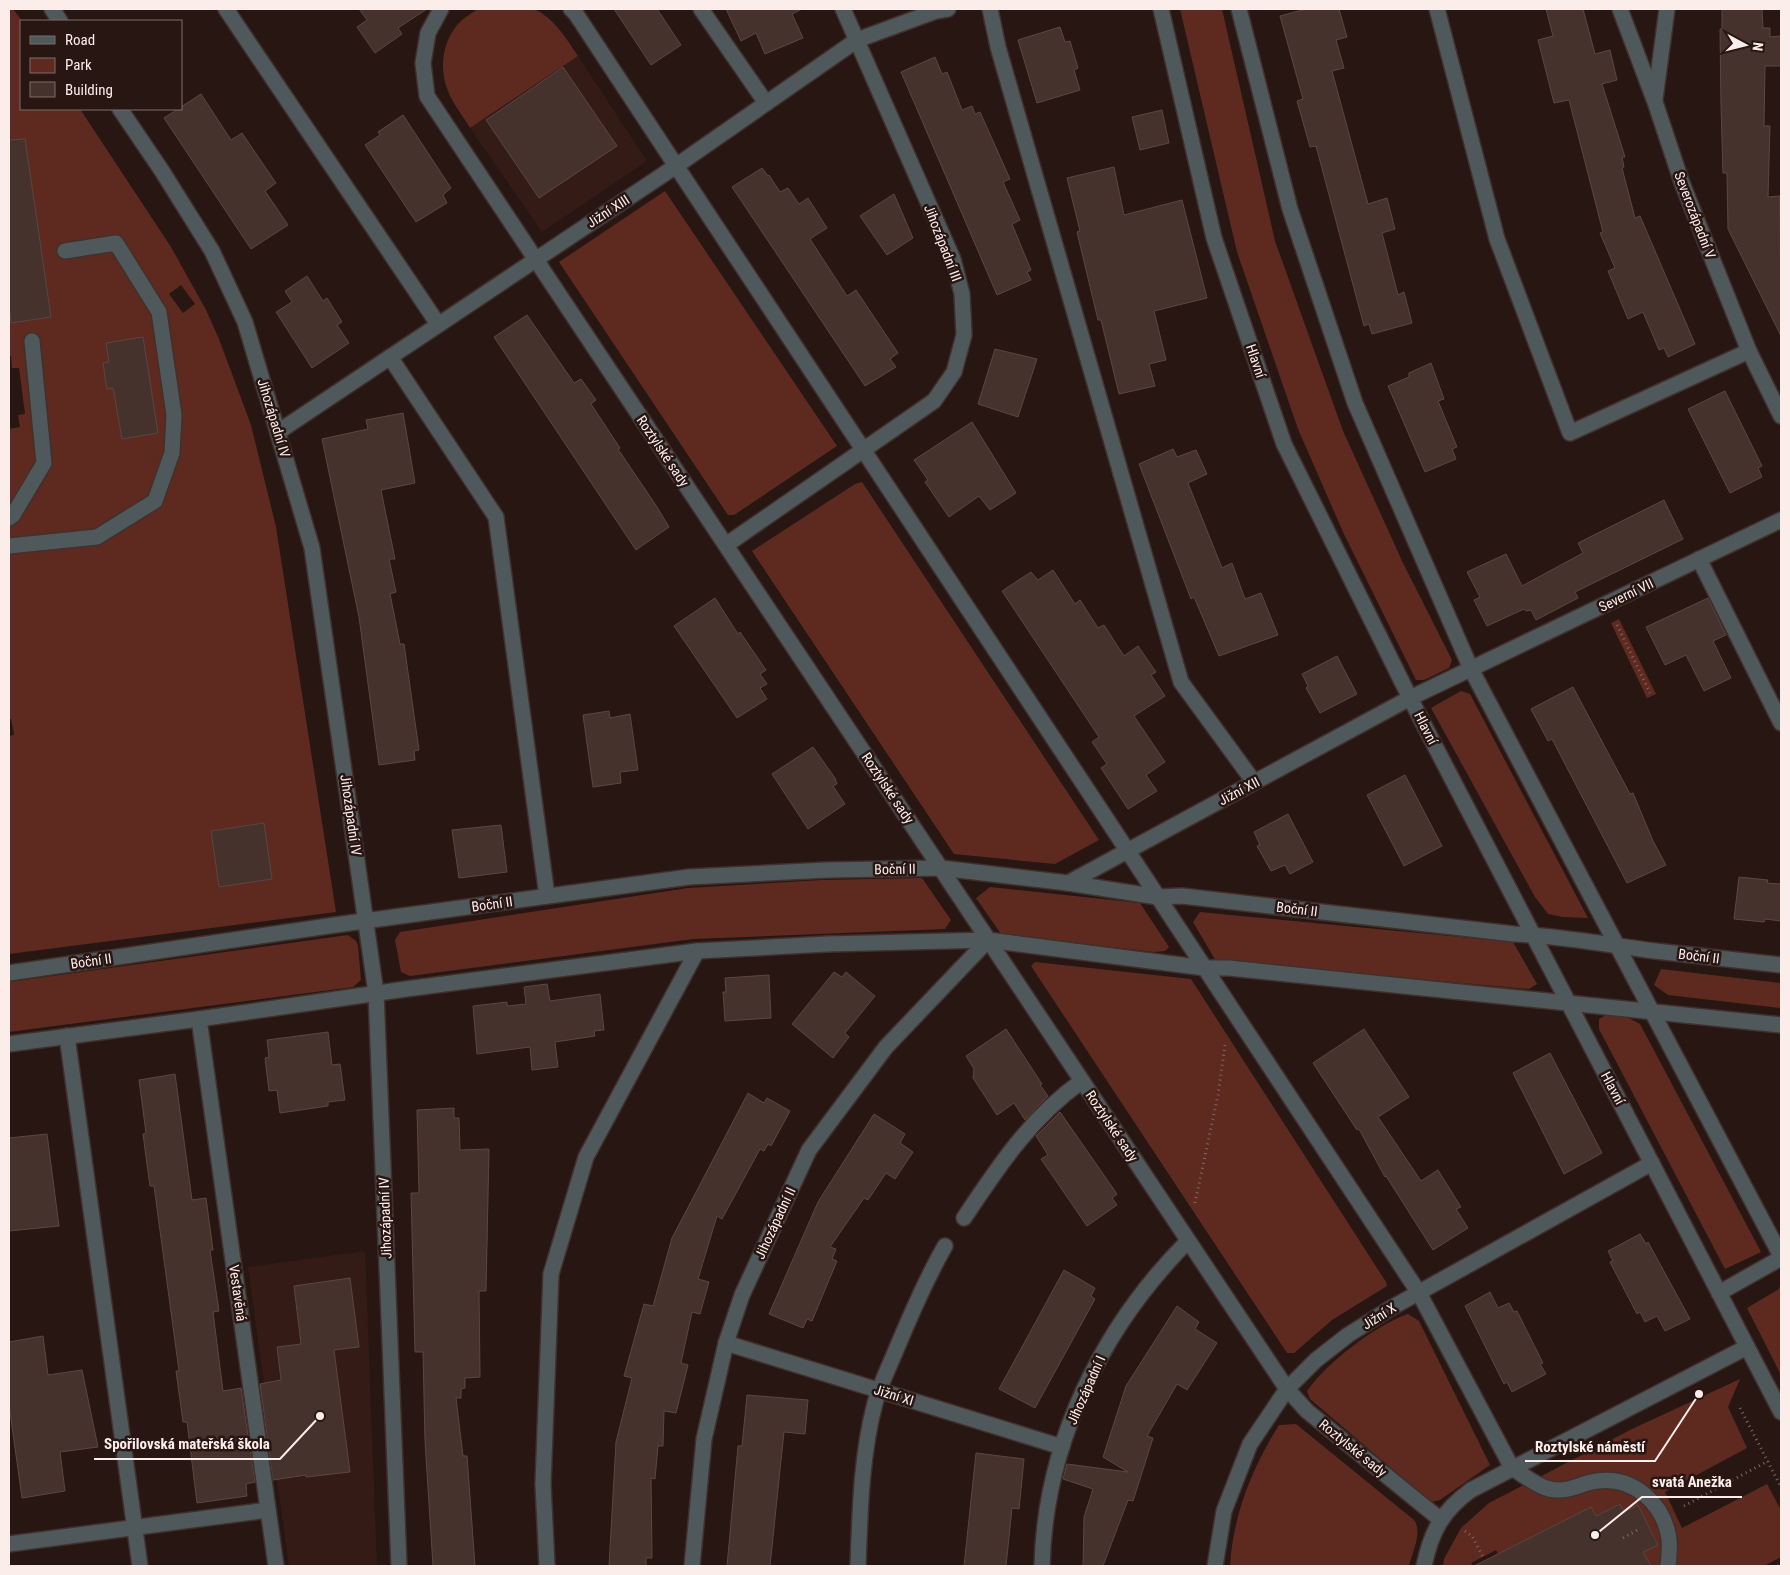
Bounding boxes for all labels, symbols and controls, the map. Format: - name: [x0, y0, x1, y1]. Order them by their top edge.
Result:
- legend: [20, 20, 182, 110]
- north arrow: [1720, 20, 1770, 70]
- text: Road: [65, 31, 95, 49]
- text: N: [1749, 41, 1766, 52]
- text: Park: [65, 56, 92, 74]
- text: Building: [65, 81, 113, 99]
- street label: Severozápadní V: [1671, 169, 1719, 261]
- street label: Jižní XIII: [584, 191, 632, 231]
- street label: Jihozápadní III: [921, 202, 965, 284]
- street label: Hlavní: [1243, 342, 1269, 381]
- street label: Jihozápadní IV: [254, 377, 294, 460]
- street label: Roztylské sady: [633, 413, 693, 490]
- street label: Severní VII: [1596, 575, 1656, 615]
- street label: Hlavní: [1411, 709, 1441, 748]
- street label: Roztylské sady: [858, 750, 918, 827]
- street label: Jihozápadní IV: [337, 773, 365, 857]
- street label: Jižní XII: [1216, 774, 1262, 808]
- street label: Boční II: [874, 861, 916, 877]
- street label: Boční II: [470, 893, 514, 915]
- street label: Boční II: [1275, 899, 1319, 919]
- street label: Boční II: [1677, 946, 1721, 966]
- street label: Boční II: [69, 950, 113, 972]
- street label: Hlavní: [1598, 1069, 1629, 1108]
- street label: Roztylské sady: [1082, 1088, 1142, 1165]
- street label: Jihozápadní IV: [376, 1177, 394, 1259]
- street label: Jihozápadní II: [751, 1185, 799, 1261]
- street label: Vestavěná: [226, 1264, 250, 1322]
- street label: Jižní X: [1359, 1299, 1399, 1333]
- street label: Jihozápadní I: [1064, 1353, 1108, 1427]
- street label: Jižní XI: [872, 1381, 916, 1409]
- street label: Roztylské sady: [1316, 1416, 1390, 1480]
- callout: Spořilovská mateřská škola: [94, 1429, 280, 1459]
- callout: Roztylské náměstí: [1525, 1431, 1655, 1461]
- text: Spořilovská mateřská škola: [104, 1435, 270, 1453]
- text: Roztylské náměstí: [1535, 1438, 1646, 1456]
- callout: svatá Anežka: [1642, 1467, 1742, 1497]
- text: svatá Anežka: [1652, 1473, 1732, 1491]

